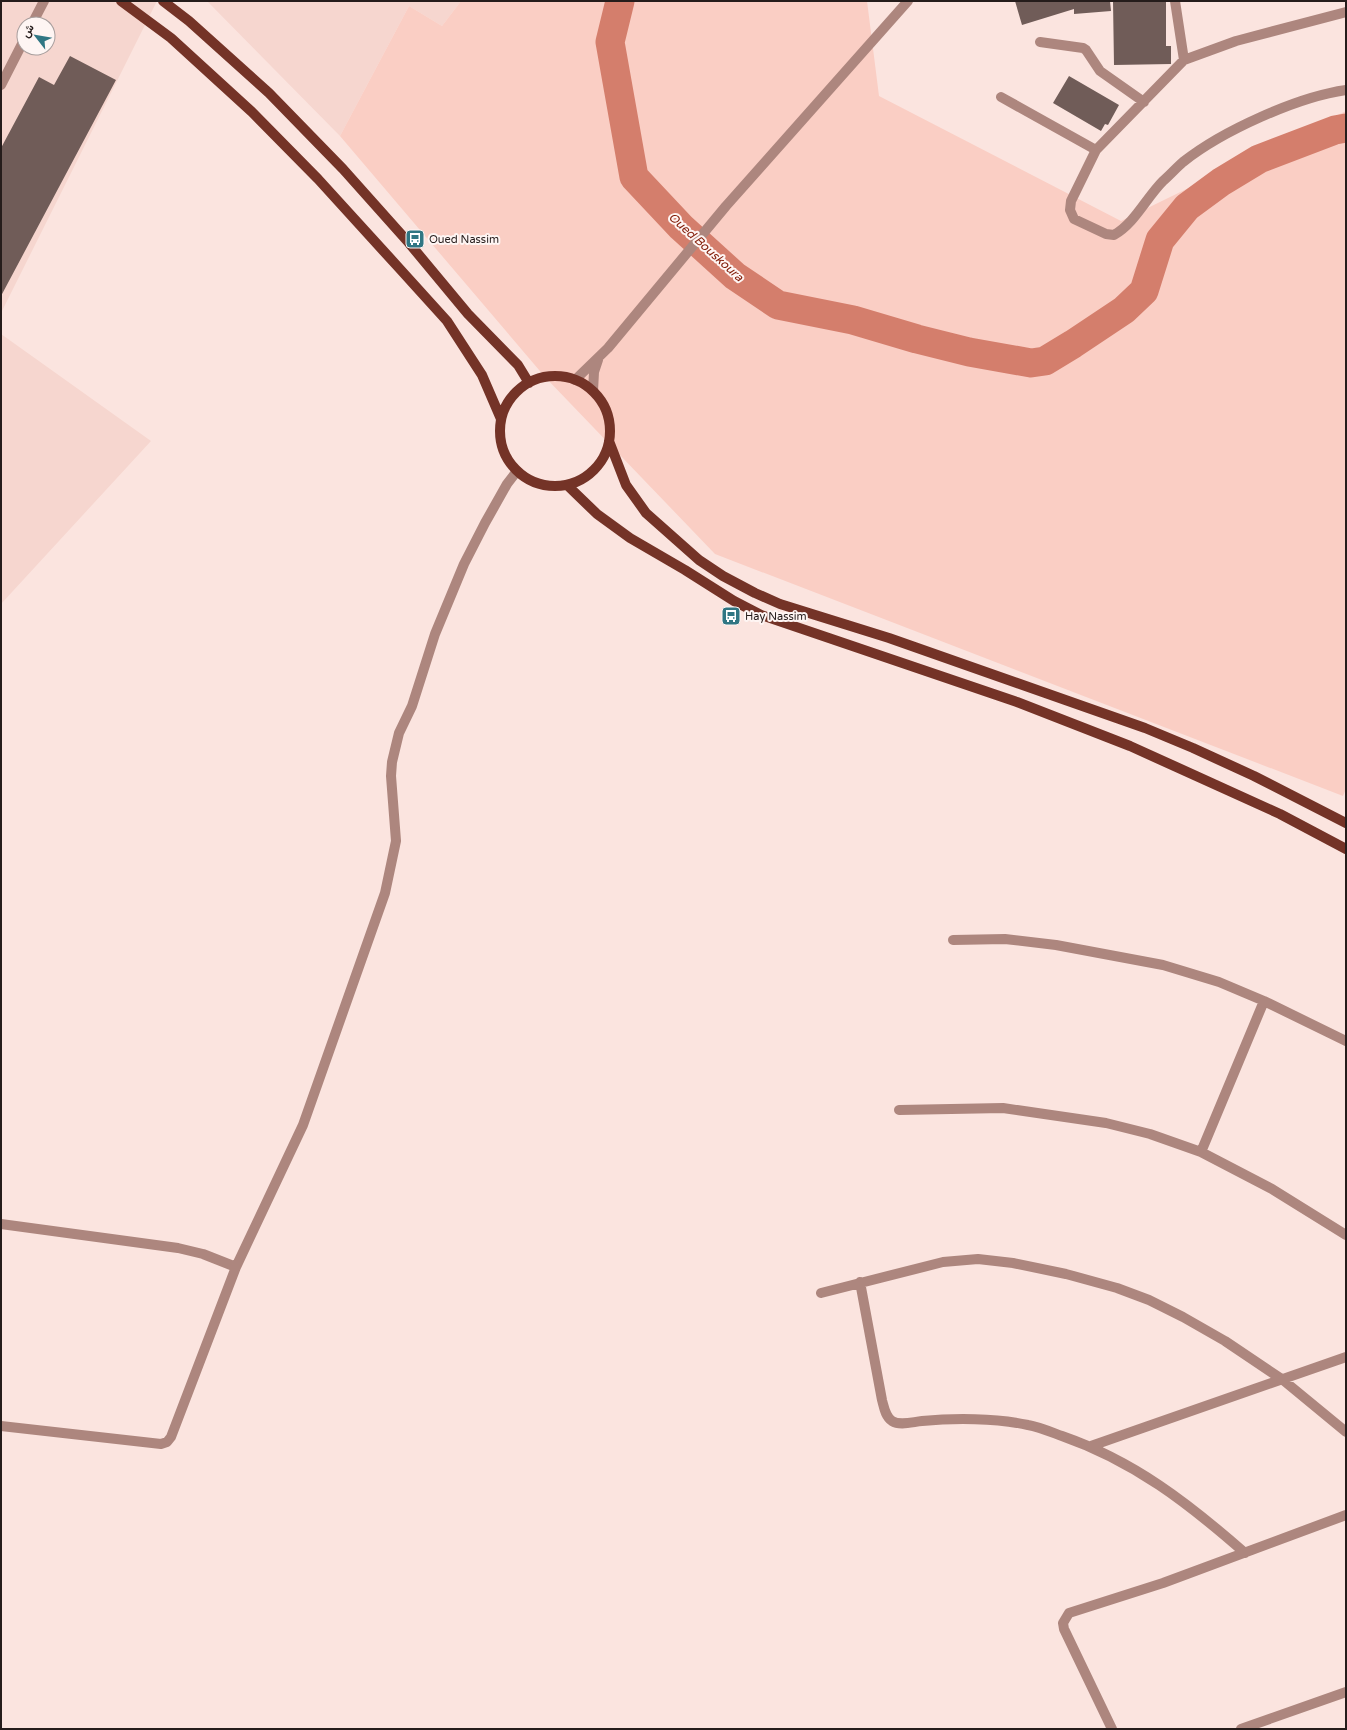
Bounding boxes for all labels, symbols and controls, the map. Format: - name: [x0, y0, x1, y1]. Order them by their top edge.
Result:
- north arrow: [16, 16, 56, 56]
- text: ش: [19, 22, 37, 40]
- water label: Oued Bouskoura: [666, 210, 746, 284]
- bus stop icon: Oued Nassim: [404, 228, 426, 250]
- place label: Oued Nassim: [429, 233, 499, 246]
- bus stop icon: Hay Nassim: [720, 605, 742, 627]
- place label: Hay Nassim: [745, 610, 807, 623]

